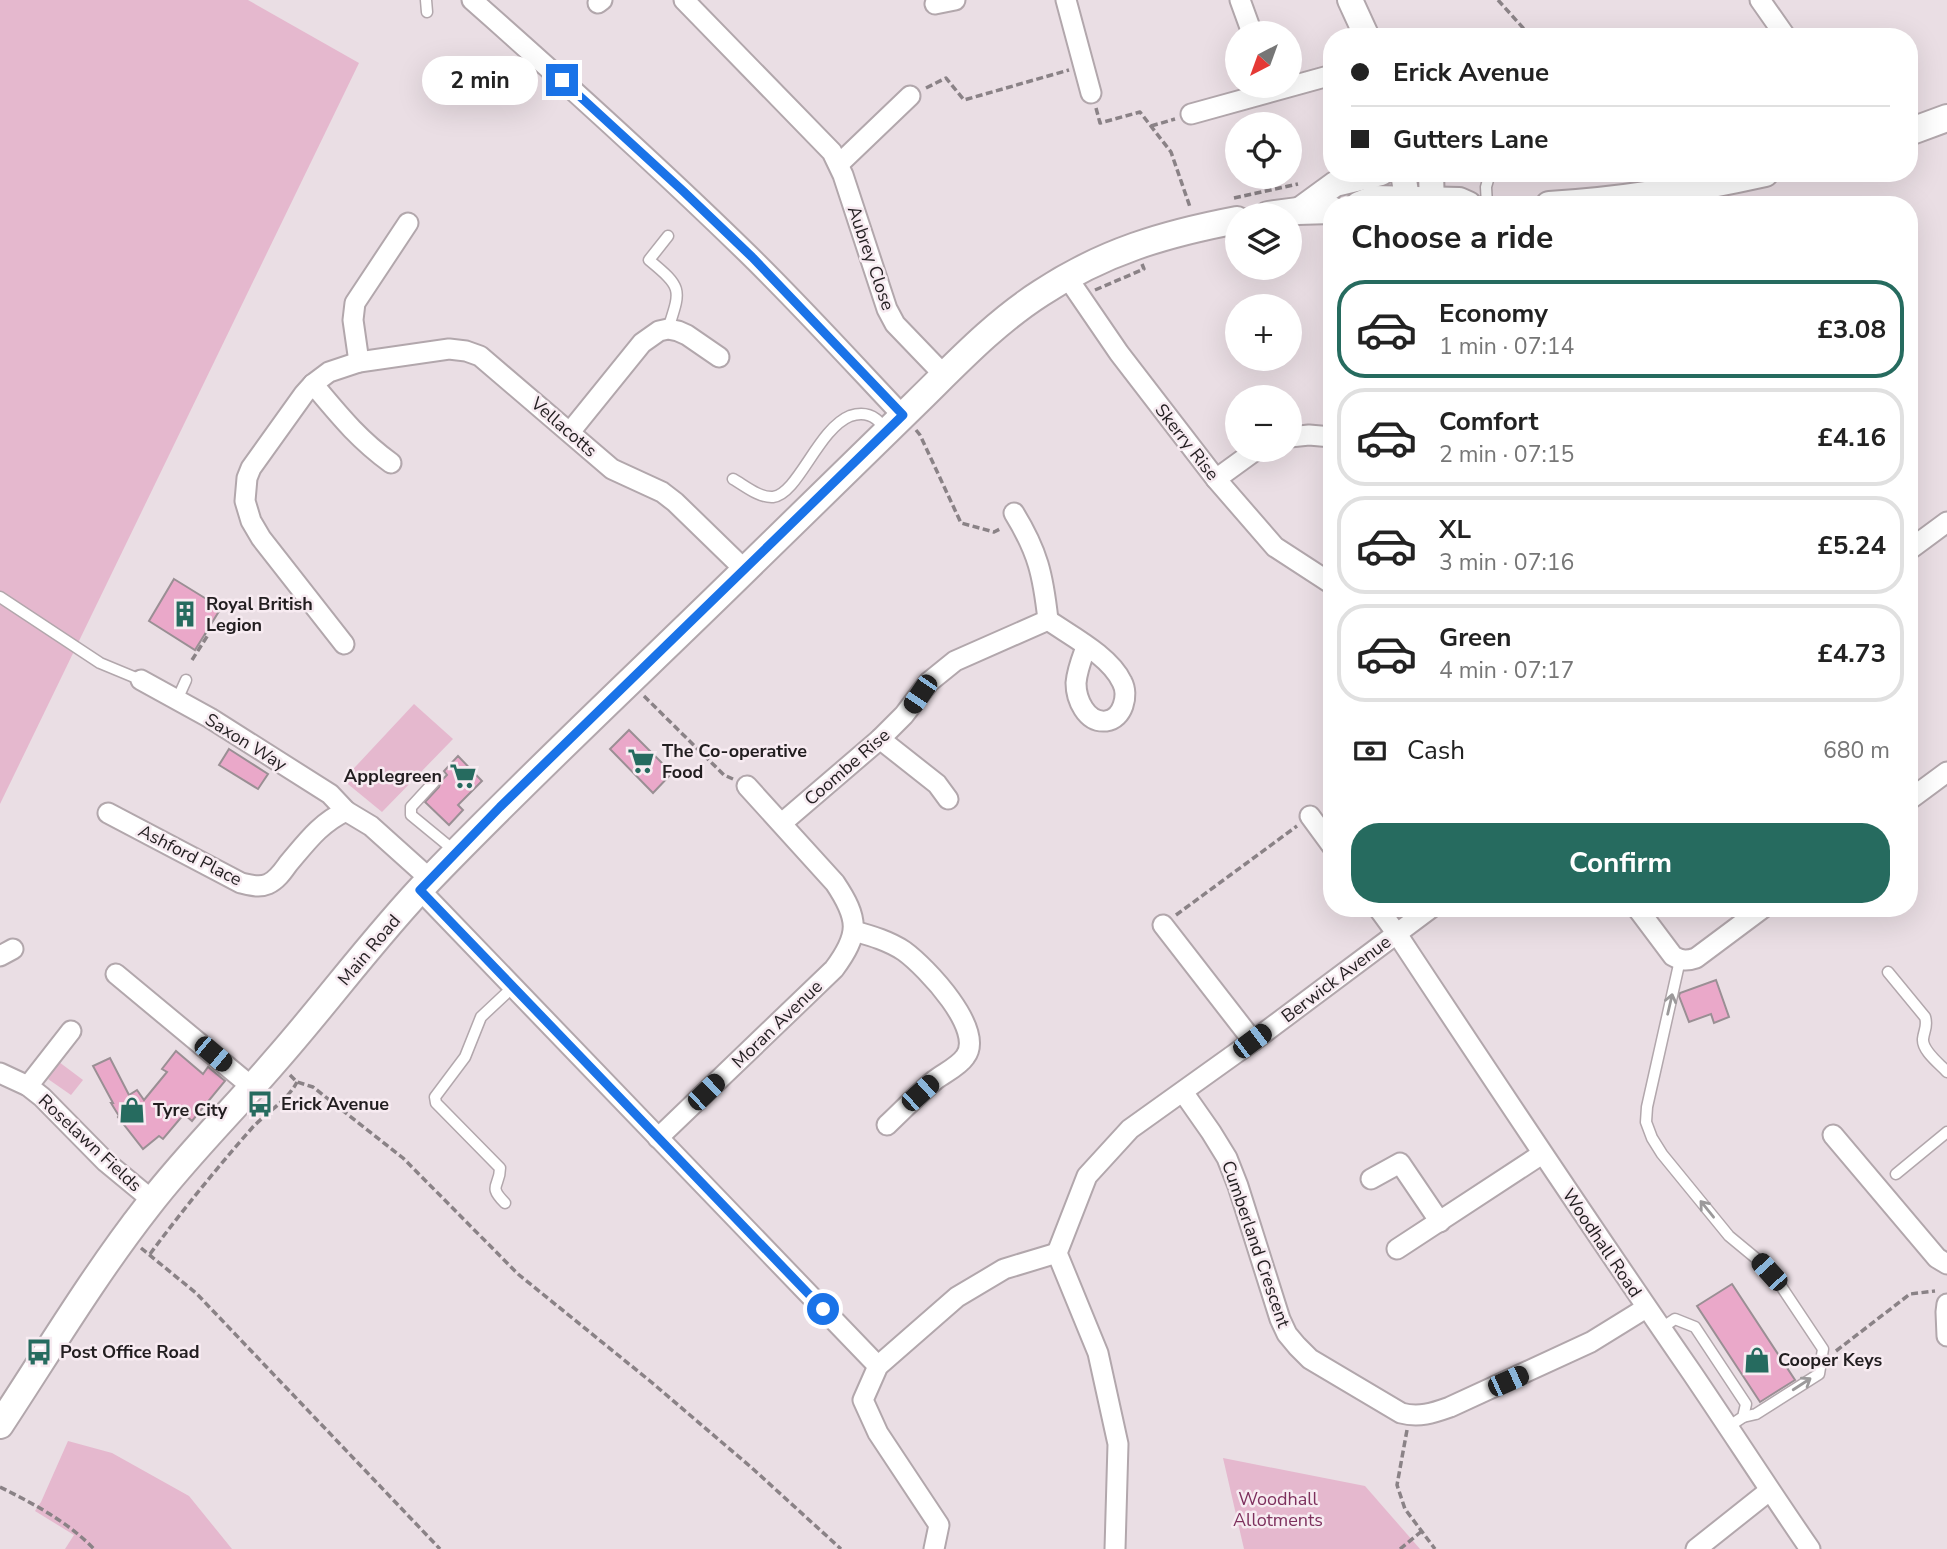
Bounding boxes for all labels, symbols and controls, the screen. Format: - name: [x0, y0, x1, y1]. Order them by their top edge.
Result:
- north arrow: [1225, 21, 1302, 98]
- map controls: [1225, 21, 1302, 462]
- text: Erick Avenue: [1393, 55, 1549, 90]
- callout: 2 min: [422, 56, 538, 104]
- route end: [546, 64, 578, 96]
- text: 2 min: [450, 65, 510, 96]
- button: locate: [1225, 112, 1302, 189]
- text: Gutters Lane: [1393, 122, 1548, 157]
- street label: Aubrey Close: [842, 203, 900, 313]
- button: layers: [1225, 203, 1302, 280]
- text: Choose a ride: [1351, 216, 1553, 259]
- button: +: [1225, 294, 1302, 371]
- text: Economy: [1439, 296, 1548, 331]
- icon: car: [1355, 298, 1418, 361]
- text: £3.08: [1817, 312, 1886, 347]
- text: 1 min · 07:14: [1439, 331, 1574, 362]
- button: −: [1225, 385, 1302, 462]
- street label: Vellacotts: [525, 391, 602, 462]
- street label: Skerry Rise: [1149, 399, 1225, 485]
- text: Comfort: [1439, 404, 1539, 439]
- icon: car: [1355, 406, 1418, 469]
- text: £4.16: [1817, 420, 1886, 455]
- text: 2 min · 07:15: [1439, 439, 1574, 470]
- text: XL: [1439, 512, 1471, 547]
- icon: car: [1355, 514, 1418, 577]
- text: £5.24: [1817, 528, 1886, 563]
- text: 3 min · 07:16: [1439, 547, 1574, 578]
- place label: Royal British Legion: [206, 592, 313, 637]
- building icon: Royal British Legion: [170, 599, 200, 629]
- text: Green: [1439, 620, 1512, 655]
- icon: car: [1355, 622, 1418, 685]
- text: £4.73: [1817, 636, 1886, 671]
- text: 4 min · 07:17: [1439, 655, 1574, 686]
- car: [900, 671, 941, 717]
- street label: Saxon Way: [201, 707, 292, 777]
- street label: Coombe Rise: [799, 723, 895, 811]
- icon: cash: [1351, 732, 1389, 770]
- text: Cash: [1407, 733, 1465, 768]
- text: 680 m: [1823, 735, 1890, 766]
- place label: The Co-operative Food: [662, 739, 807, 784]
- supermarket icon: The Co-operative Food: [626, 746, 656, 776]
- supermarket icon: Applegreen: [448, 761, 478, 791]
- place label: Applegreen: [344, 764, 442, 788]
- street label: Ashford Place: [134, 819, 246, 891]
- button: Confirm: [1351, 823, 1890, 903]
- street label: Main Road: [332, 909, 406, 991]
- street label: Berwick Avenue: [1276, 930, 1396, 1028]
- street label: Moran Avenue: [726, 975, 828, 1073]
- one-way arrow: [1664, 993, 1678, 1016]
- car: [1229, 1020, 1276, 1062]
- car: [191, 1032, 236, 1076]
- car: [684, 1070, 729, 1114]
- car: [898, 1071, 943, 1115]
- street label: Roselawn Fields: [33, 1089, 147, 1197]
- bus stop icon: Erick Avenue: [245, 1089, 275, 1119]
- place label: Erick Avenue: [281, 1092, 389, 1116]
- shop icon: Tyre City: [117, 1095, 147, 1125]
- place label: Tyre City: [153, 1098, 228, 1122]
- street label: Cumberland Crescent: [1216, 1157, 1296, 1331]
- street label: Woodhall Road: [1557, 1184, 1647, 1302]
- one-way arrow: [1699, 1200, 1714, 1218]
- car: [1748, 1249, 1791, 1295]
- route start: [807, 1293, 839, 1325]
- bus stop icon: Post Office Road: [24, 1337, 54, 1367]
- place label: Post Office Road: [60, 1340, 199, 1364]
- shop icon: Cooper Keys: [1742, 1345, 1772, 1375]
- place label: Cooper Keys: [1778, 1348, 1882, 1372]
- car: [1485, 1363, 1532, 1399]
- one-way arrow: [1792, 1377, 1812, 1391]
- park label: Woodhall Allotments: [1233, 1487, 1323, 1532]

